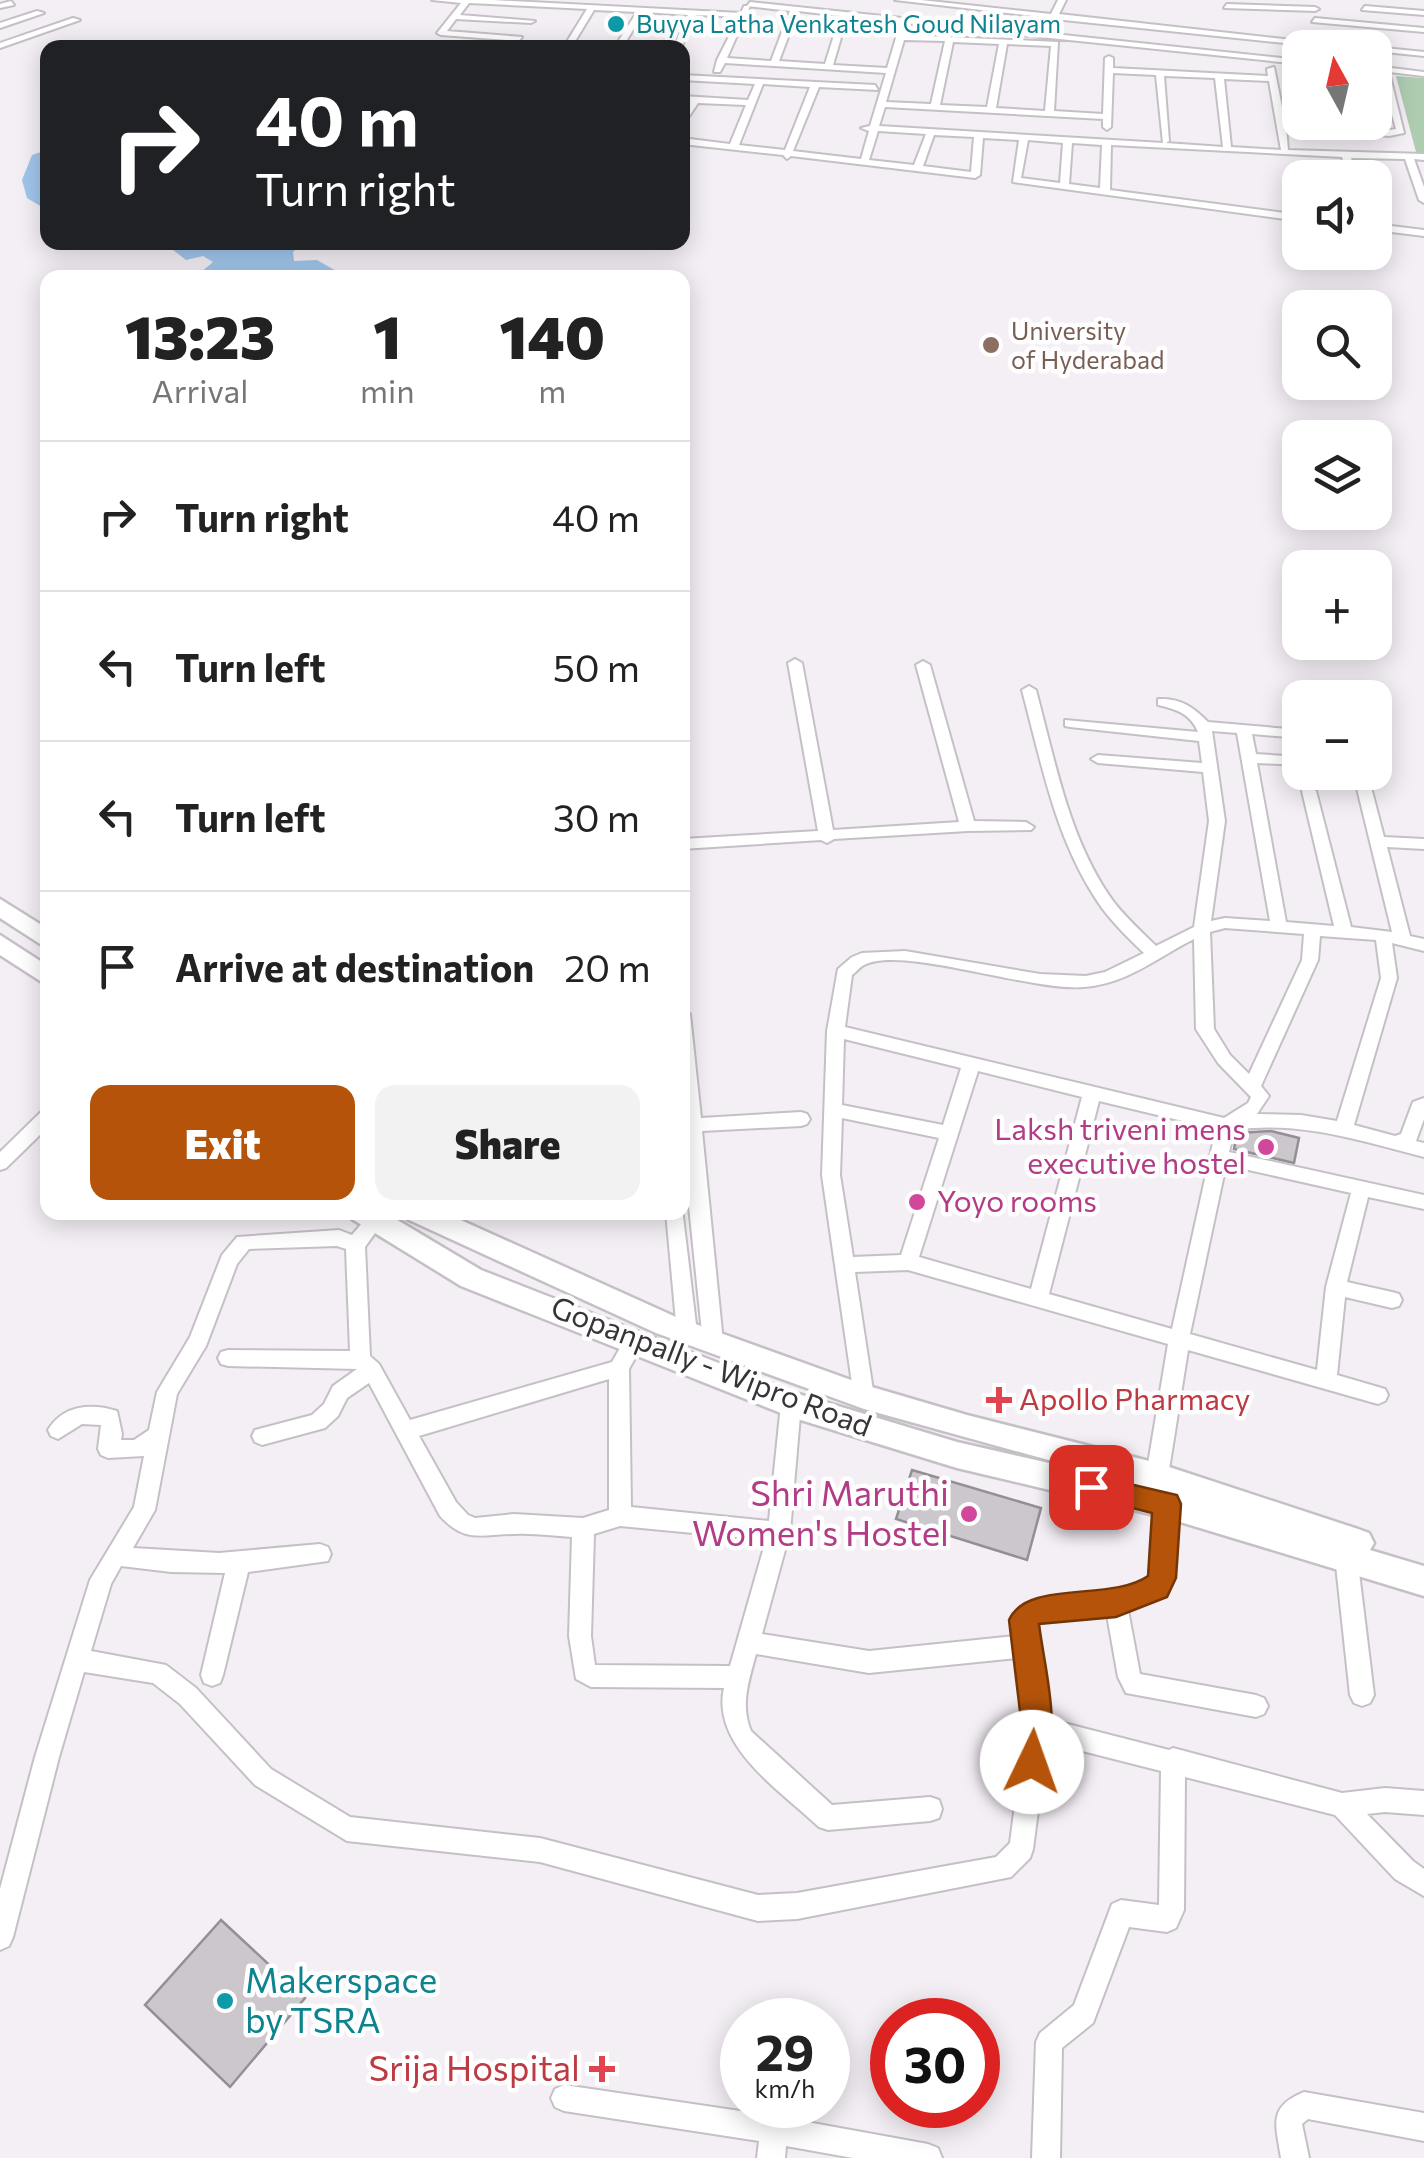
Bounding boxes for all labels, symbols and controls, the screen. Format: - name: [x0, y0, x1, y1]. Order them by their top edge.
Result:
- place label: Buyya Latha Venkatesh Goud Nilayam: [636, 8, 1061, 38]
- marker: Buyya Latha Venkatesh Goud Nilayam: [605, 13, 627, 35]
- north arrow: [1282, 30, 1392, 140]
- map controls: [1282, 30, 1392, 790]
- text: 40 m: [255, 75, 419, 160]
- icon: right: [90, 80, 220, 210]
- text: Turn right: [255, 160, 456, 215]
- button: sound: [1282, 160, 1392, 270]
- button: search: [1282, 290, 1392, 400]
- text: 13:23: [125, 298, 275, 371]
- text: 1: [373, 298, 401, 371]
- text: 140: [499, 298, 605, 371]
- place label: University of Hyderabad: [1011, 315, 1165, 374]
- marker: University of Hyderabad: [980, 334, 1002, 356]
- text: Arrival: [152, 370, 248, 410]
- text: min: [360, 370, 415, 410]
- text: m: [538, 370, 566, 410]
- button: layers: [1282, 420, 1392, 530]
- icon: right: [90, 489, 145, 544]
- text: Turn right: [175, 493, 349, 540]
- text: 40 m: [552, 493, 640, 540]
- button: +: [1282, 550, 1392, 660]
- icon: left: [90, 639, 145, 694]
- text: Turn left: [175, 643, 326, 690]
- text: 50 m: [553, 643, 640, 690]
- button: −: [1282, 680, 1392, 790]
- icon: left: [90, 789, 145, 844]
- text: Turn left: [175, 793, 326, 840]
- text: 30 m: [553, 793, 640, 840]
- icon: arrive: [90, 939, 145, 994]
- text: Arrive at destination: [175, 943, 534, 990]
- text: 20 m: [564, 943, 651, 990]
- button: Exit: [90, 1085, 355, 1200]
- button: Share: [375, 1085, 640, 1200]
- place label: Laksh triveni mens executive hostel: [994, 1109, 1246, 1180]
- marker: Laksh triveni mens executive hostel: [1255, 1136, 1277, 1158]
- place label: Yoyo rooms: [937, 1181, 1097, 1218]
- marker: Yoyo rooms: [906, 1191, 928, 1213]
- street label: Gopanpally - Wipro Road: [546, 1286, 877, 1443]
- place label: Apollo Pharmacy: [1019, 1379, 1250, 1416]
- marker: Apollo Pharmacy: [988, 1389, 1010, 1411]
- pin: [1049, 1445, 1134, 1530]
- icon: arrive: [1064, 1460, 1119, 1515]
- place label: Shri Maruthi Women's Hostel: [692, 1470, 949, 1553]
- marker: Shri Maruthi Women's Hostel: [958, 1503, 980, 1525]
- position arrow: [980, 1710, 1084, 1814]
- place label: Makerspace by TSRA: [245, 1957, 437, 2040]
- marker: Makerspace by TSRA: [214, 1990, 236, 2012]
- speed limit sign: 30: [870, 1998, 1000, 2128]
- text: 29: [755, 2020, 814, 2081]
- place label: Srija Hospital: [369, 2045, 580, 2088]
- marker: Srija Hospital: [589, 2056, 615, 2082]
- text: km/h: [755, 2073, 815, 2103]

